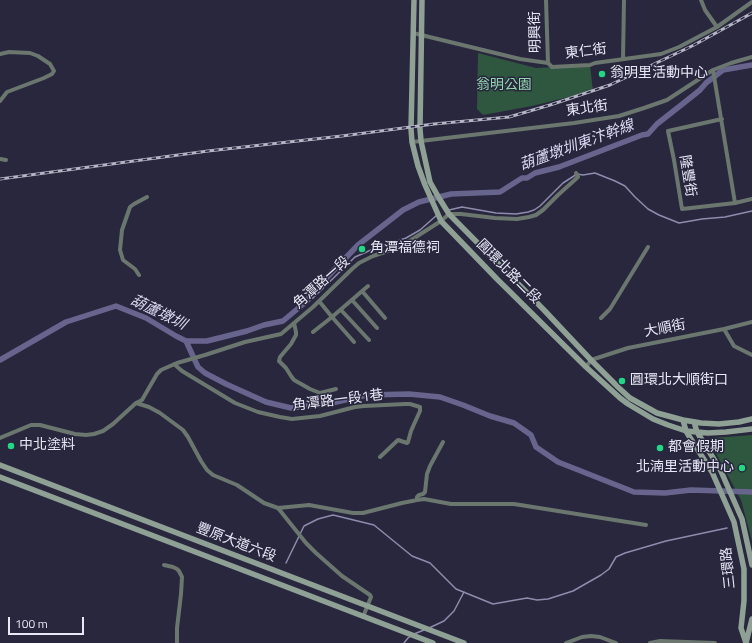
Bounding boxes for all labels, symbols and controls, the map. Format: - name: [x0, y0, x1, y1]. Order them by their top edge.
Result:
- street label: 明興街: [527, 11, 545, 53]
- street label: 東仁街: [564, 41, 608, 63]
- place label: 翁明里活動中心: [610, 66, 708, 82]
- marker: 翁明里活動中心: [597, 69, 607, 79]
- park label: 翁明公園: [476, 78, 532, 94]
- street label: 東北街: [565, 98, 609, 120]
- water label: 葫蘆墩圳東汴幹線: [518, 117, 636, 175]
- street label: 隆豐街: [675, 154, 699, 198]
- street label: 圓環北路二段: [472, 236, 544, 308]
- place label: 角潭福德祠: [370, 241, 440, 257]
- marker: 角潭福德祠: [357, 244, 367, 254]
- street label: 角潭路一段: [290, 253, 354, 313]
- water label: 葫蘆墩圳: [127, 292, 189, 334]
- street label: 大順街: [643, 317, 687, 341]
- place label: 圓環北大順街口: [630, 373, 728, 389]
- marker: 圓環北大順街口: [617, 376, 627, 386]
- street label: 角潭路一段1巷: [291, 387, 385, 415]
- place label: 中北塗料: [19, 438, 75, 454]
- place label: 都會假期: [668, 440, 724, 456]
- marker: 中北塗料: [6, 441, 16, 451]
- marker: 都會假期: [655, 443, 665, 453]
- place label: 北湳里活動中心: [636, 460, 734, 476]
- marker: 北湳里活動中心: [737, 463, 747, 473]
- street label: 豐原大道六段: [194, 520, 278, 566]
- street label: 三環路: [718, 546, 740, 590]
- scale bar: [10, 609, 86, 635]
- text: 100 m: [15, 614, 48, 633]

